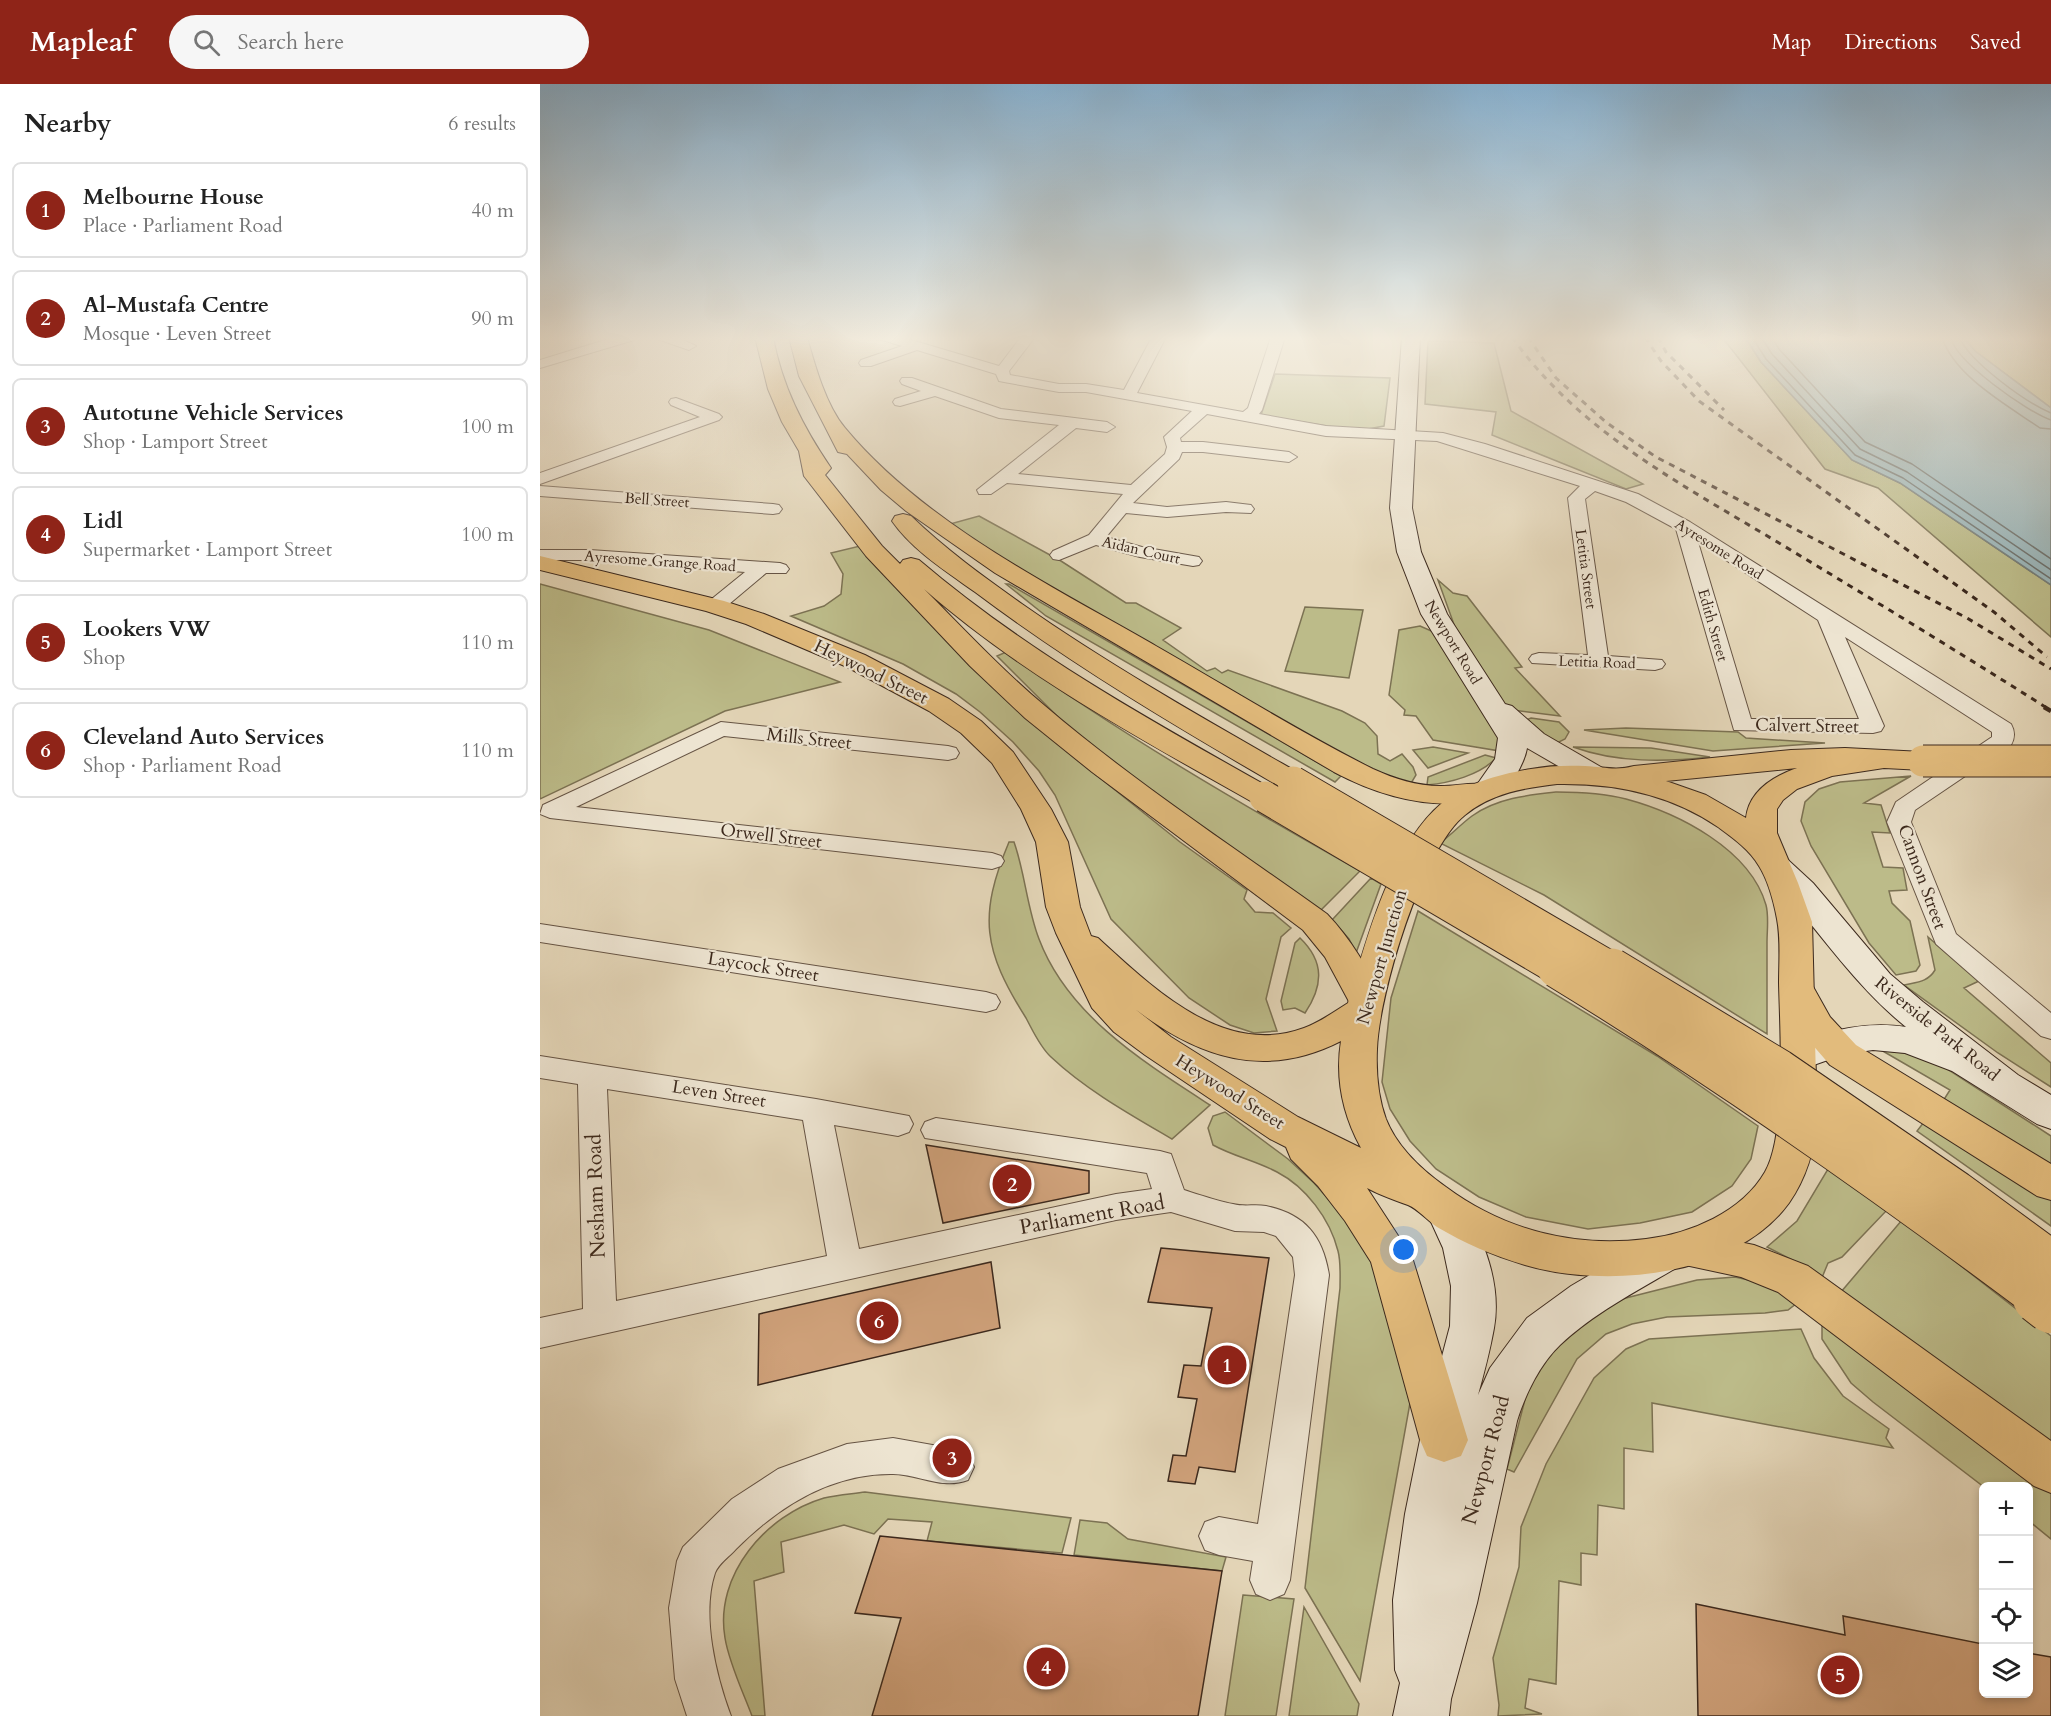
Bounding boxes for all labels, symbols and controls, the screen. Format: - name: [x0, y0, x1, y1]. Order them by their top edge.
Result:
- search box: [169, 15, 589, 69]
- text: Mapleaf: [30, 23, 133, 61]
- icon: search: [190, 26, 223, 59]
- text: Search here: [238, 27, 344, 57]
- text: Map: [1771, 28, 1811, 57]
- text: Directions: [1844, 28, 1937, 57]
- text: Saved: [1970, 28, 2021, 57]
- text: Nearby: [24, 106, 112, 141]
- text: 6 results: [448, 110, 516, 137]
- text: Melbourne House: [83, 182, 264, 212]
- text: 1: [40, 197, 51, 224]
- text: 40 m: [471, 197, 514, 224]
- text: Place · Parliament Road: [83, 212, 283, 239]
- text: Al-Mustafa Centre: [83, 290, 269, 320]
- text: 2: [40, 305, 51, 332]
- text: 90 m: [471, 305, 514, 332]
- text: Mosque · Leven Street: [83, 320, 271, 347]
- text: Autotune Vehicle Services: [83, 398, 344, 428]
- text: 3: [40, 413, 51, 440]
- text: 100 m: [461, 413, 514, 440]
- text: Shop · Lamport Street: [83, 428, 267, 455]
- street label: Bell Street: [624, 488, 690, 512]
- text: Lidl: [83, 506, 123, 536]
- street label: Ayresome Road: [1671, 514, 1767, 584]
- text: 4: [40, 521, 51, 548]
- text: 100 m: [461, 521, 514, 548]
- street label: Letitia Street: [1571, 528, 1602, 610]
- street label: Aidan Court: [1100, 531, 1182, 569]
- text: Supermarket · Lamport Street: [83, 536, 332, 563]
- street label: Ayresome Grange Road: [583, 546, 737, 576]
- street label: Edith Street: [1693, 586, 1733, 664]
- street label: Newport Road: [1420, 596, 1486, 688]
- text: Lookers VW: [83, 614, 211, 644]
- text: 5: [40, 629, 51, 656]
- text: 110 m: [461, 629, 514, 656]
- street label: Heywood Street: [810, 634, 933, 711]
- text: Shop: [83, 644, 125, 671]
- street label: Letitia Road: [1558, 651, 1636, 673]
- street label: Calvert Street: [1755, 713, 1859, 739]
- text: Cleveland Auto Services: [83, 722, 324, 752]
- street label: Mills Street: [765, 722, 853, 756]
- text: 6: [40, 737, 51, 764]
- text: 110 m: [461, 737, 514, 764]
- text: Shop · Parliament Road: [83, 752, 281, 779]
- street label: Orwell Street: [719, 817, 823, 855]
- street label: Cannon Street: [1891, 821, 1953, 933]
- street label: Newport Junction: [1351, 886, 1413, 1027]
- street label: Laycock Street: [706, 946, 821, 988]
- street label: Riverside Park Road: [1869, 971, 2005, 1087]
- street label: Heywood Street: [1171, 1048, 1290, 1136]
- street label: Leven Street: [670, 1074, 768, 1114]
- street label: Nesham Road: [579, 1133, 613, 1259]
- pin: 2: [992, 1162, 1032, 1206]
- street label: Parliament Road: [1017, 1188, 1167, 1242]
- your location: [1389, 1235, 1418, 1264]
- pin: 6: [860, 1298, 898, 1344]
- pin: 1: [1208, 1342, 1246, 1388]
- street label: Newport Road: [1455, 1392, 1517, 1528]
- pin: 3: [932, 1436, 972, 1480]
- map controls: [1979, 1482, 2033, 1698]
- button: +: [1979, 1482, 2033, 1536]
- button: −: [1979, 1536, 2033, 1590]
- button: locate: [1979, 1590, 2033, 1644]
- pin: 4: [1026, 1644, 1066, 1690]
- button: layers: [1979, 1644, 2033, 1698]
- pin: 5: [1820, 1652, 1860, 1698]

